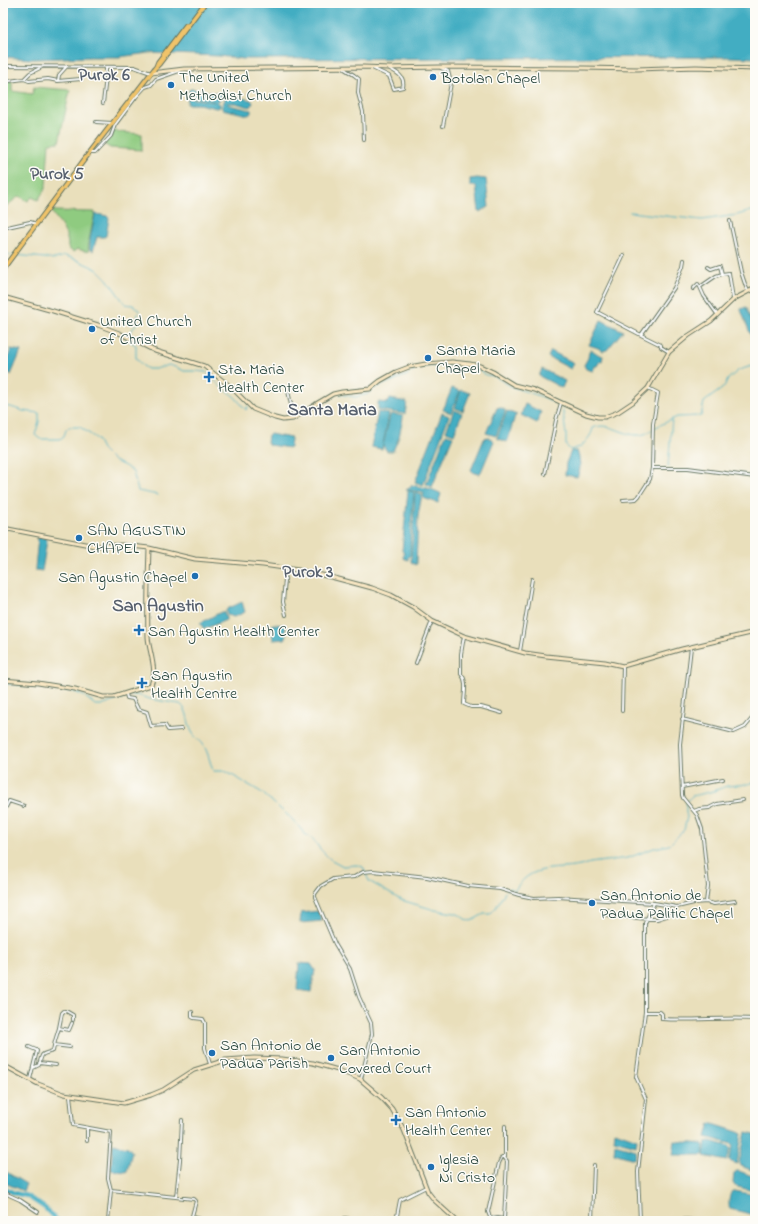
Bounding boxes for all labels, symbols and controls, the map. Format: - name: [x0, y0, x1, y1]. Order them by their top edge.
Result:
- district label: Purok 6: [78, 63, 130, 88]
- place label: The United Methodist Church: [179, 66, 292, 108]
- place label: Botolan Chapel: [440, 67, 540, 91]
- marker: Botolan Chapel: [428, 72, 438, 82]
- marker: The United Methodist Church: [166, 80, 176, 90]
- district label: Purok 5: [30, 162, 84, 187]
- place label: United Church of Christ: [100, 310, 192, 352]
- marker: United Church of Christ: [87, 324, 97, 334]
- place label: Santa Maria Chapel: [436, 339, 516, 381]
- marker: Santa Maria Chapel: [423, 353, 433, 363]
- place label: Sta. Maria Health Center: [218, 358, 304, 400]
- marker: Sta. Maria Health Center: [203, 371, 215, 383]
- district label: Santa Maria: [287, 398, 377, 424]
- place label: SAN AGUSTIN CHAPEL: [87, 519, 186, 561]
- marker: SAN AGUSTIN CHAPEL: [74, 533, 84, 543]
- district label: Purok 3: [283, 560, 333, 585]
- place label: San Agustin Chapel: [58, 566, 187, 590]
- marker: San Agustin Chapel: [190, 571, 200, 581]
- district label: San Agustin: [112, 594, 204, 621]
- place label: San Agustin Health Center: [148, 620, 319, 644]
- marker: San Agustin Health Center: [133, 624, 145, 636]
- place label: San Agustin Health Centre: [151, 664, 238, 706]
- marker: San Agustin Health Centre: [136, 677, 148, 689]
- place label: San Antonio de Padua Palitic Chapel: [600, 884, 733, 926]
- marker: San Antonio de Padua Palitic Chapel: [587, 898, 597, 908]
- place label: San Antonio de Padua Parish: [220, 1034, 322, 1076]
- place label: San Antonio Covered Court: [339, 1039, 432, 1081]
- marker: San Antonio de Padua Parish: [207, 1048, 217, 1058]
- marker: San Antonio Covered Court: [326, 1053, 336, 1063]
- place label: San Antonio Health Center: [405, 1101, 491, 1143]
- marker: San Antonio Health Center: [390, 1114, 402, 1126]
- place label: Iglesia Ni Cristo: [439, 1148, 495, 1190]
- marker: Iglesia Ni Cristo: [426, 1162, 436, 1172]

